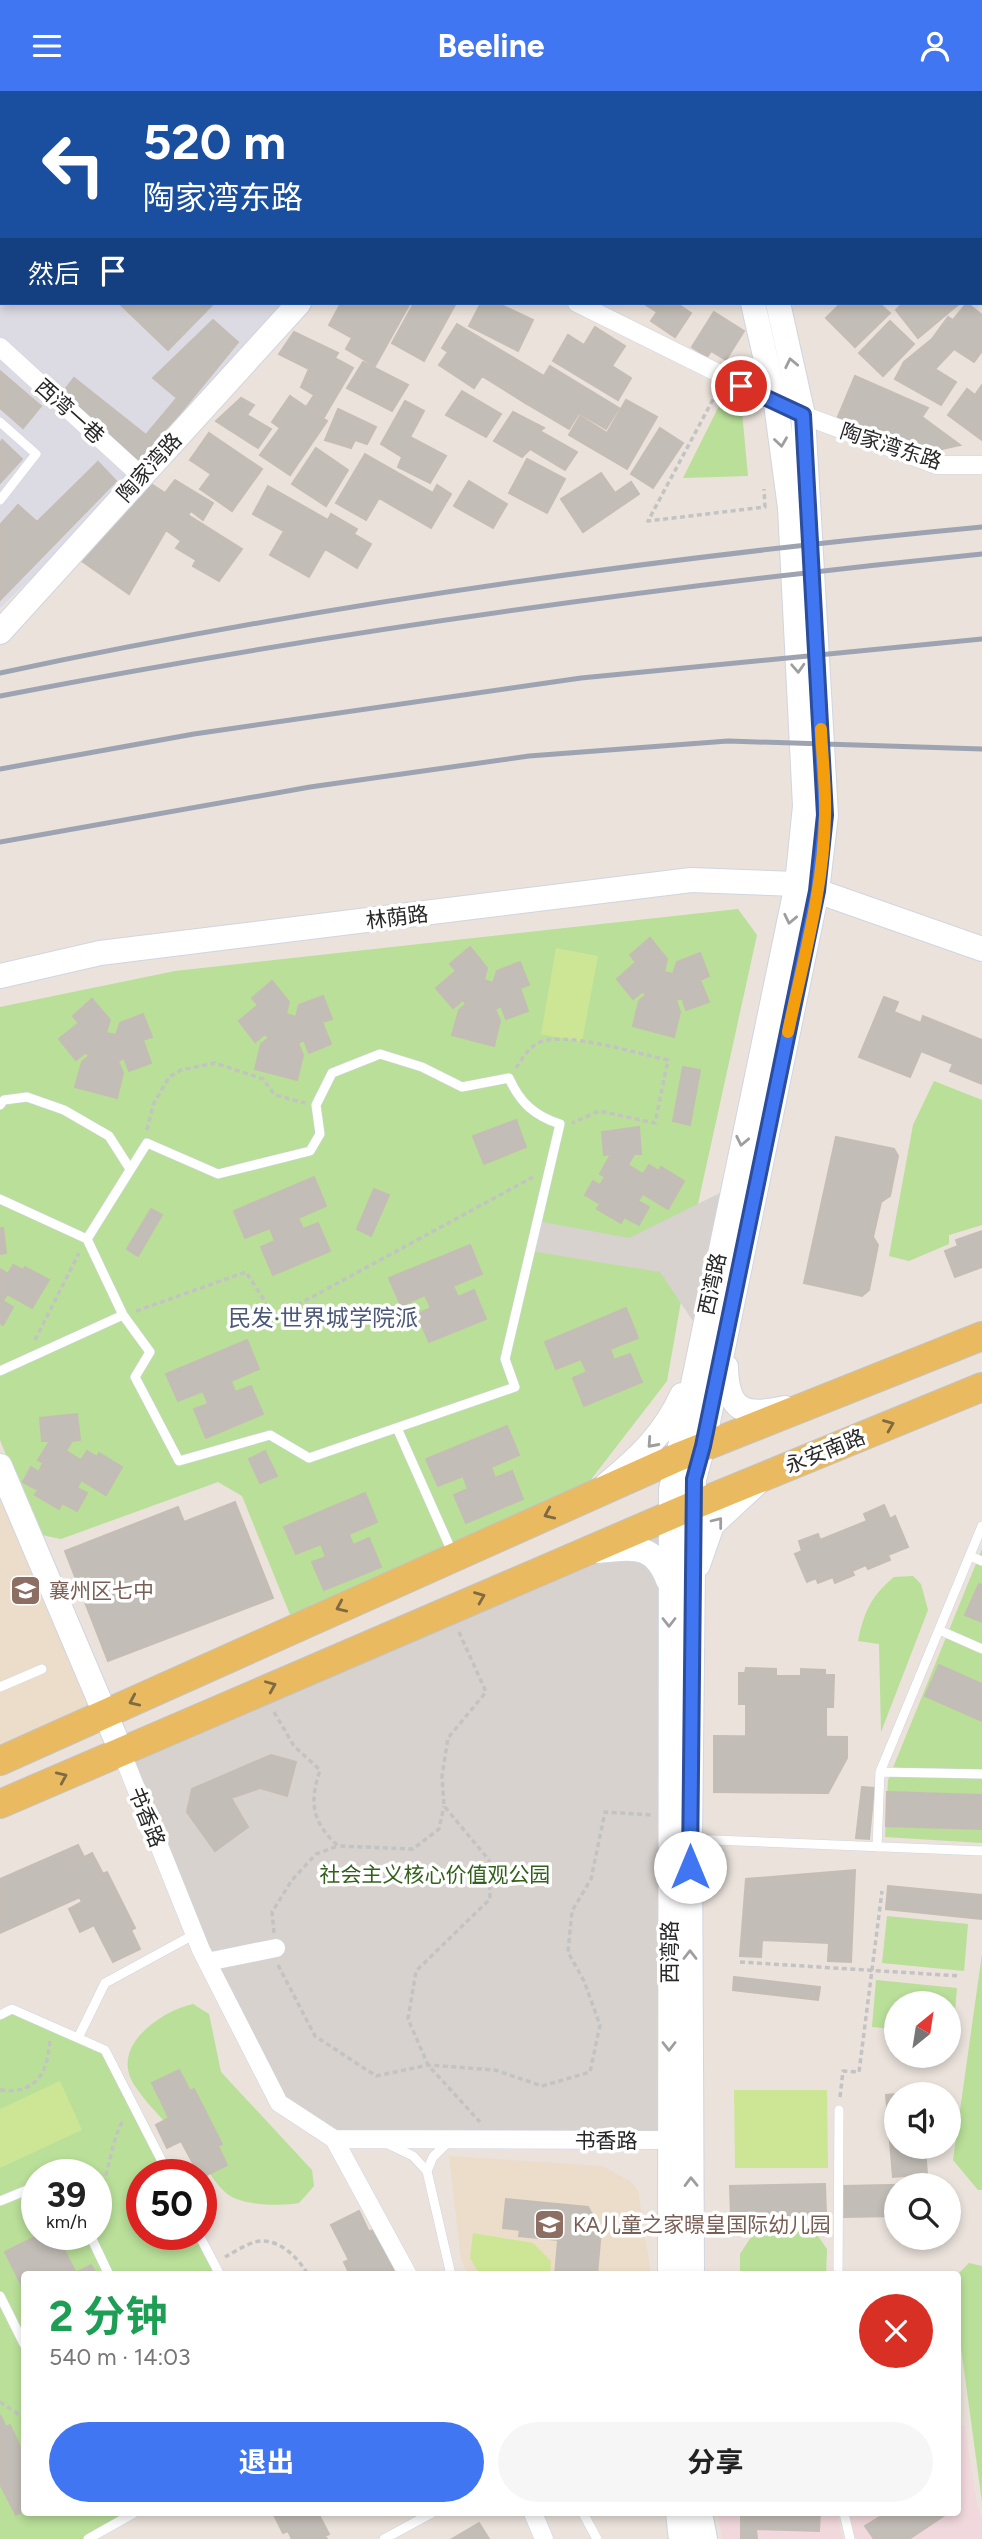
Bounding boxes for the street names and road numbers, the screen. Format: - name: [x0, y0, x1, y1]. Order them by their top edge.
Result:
- street label: 西湾一巷: [30, 374, 110, 448]
- street label: 陶家湾东路: [837, 418, 945, 474]
- street label: 陶家湾路: [112, 427, 186, 507]
- street label: 林荫路: [364, 901, 430, 933]
- street label: 西湾路: [693, 1251, 731, 1317]
- street label: 永安南路: [781, 1424, 869, 1478]
- street label: 书香路: [124, 1783, 170, 1851]
- street label: 西湾路: [657, 1921, 682, 1984]
- street label: 书香路: [575, 2128, 638, 2153]

